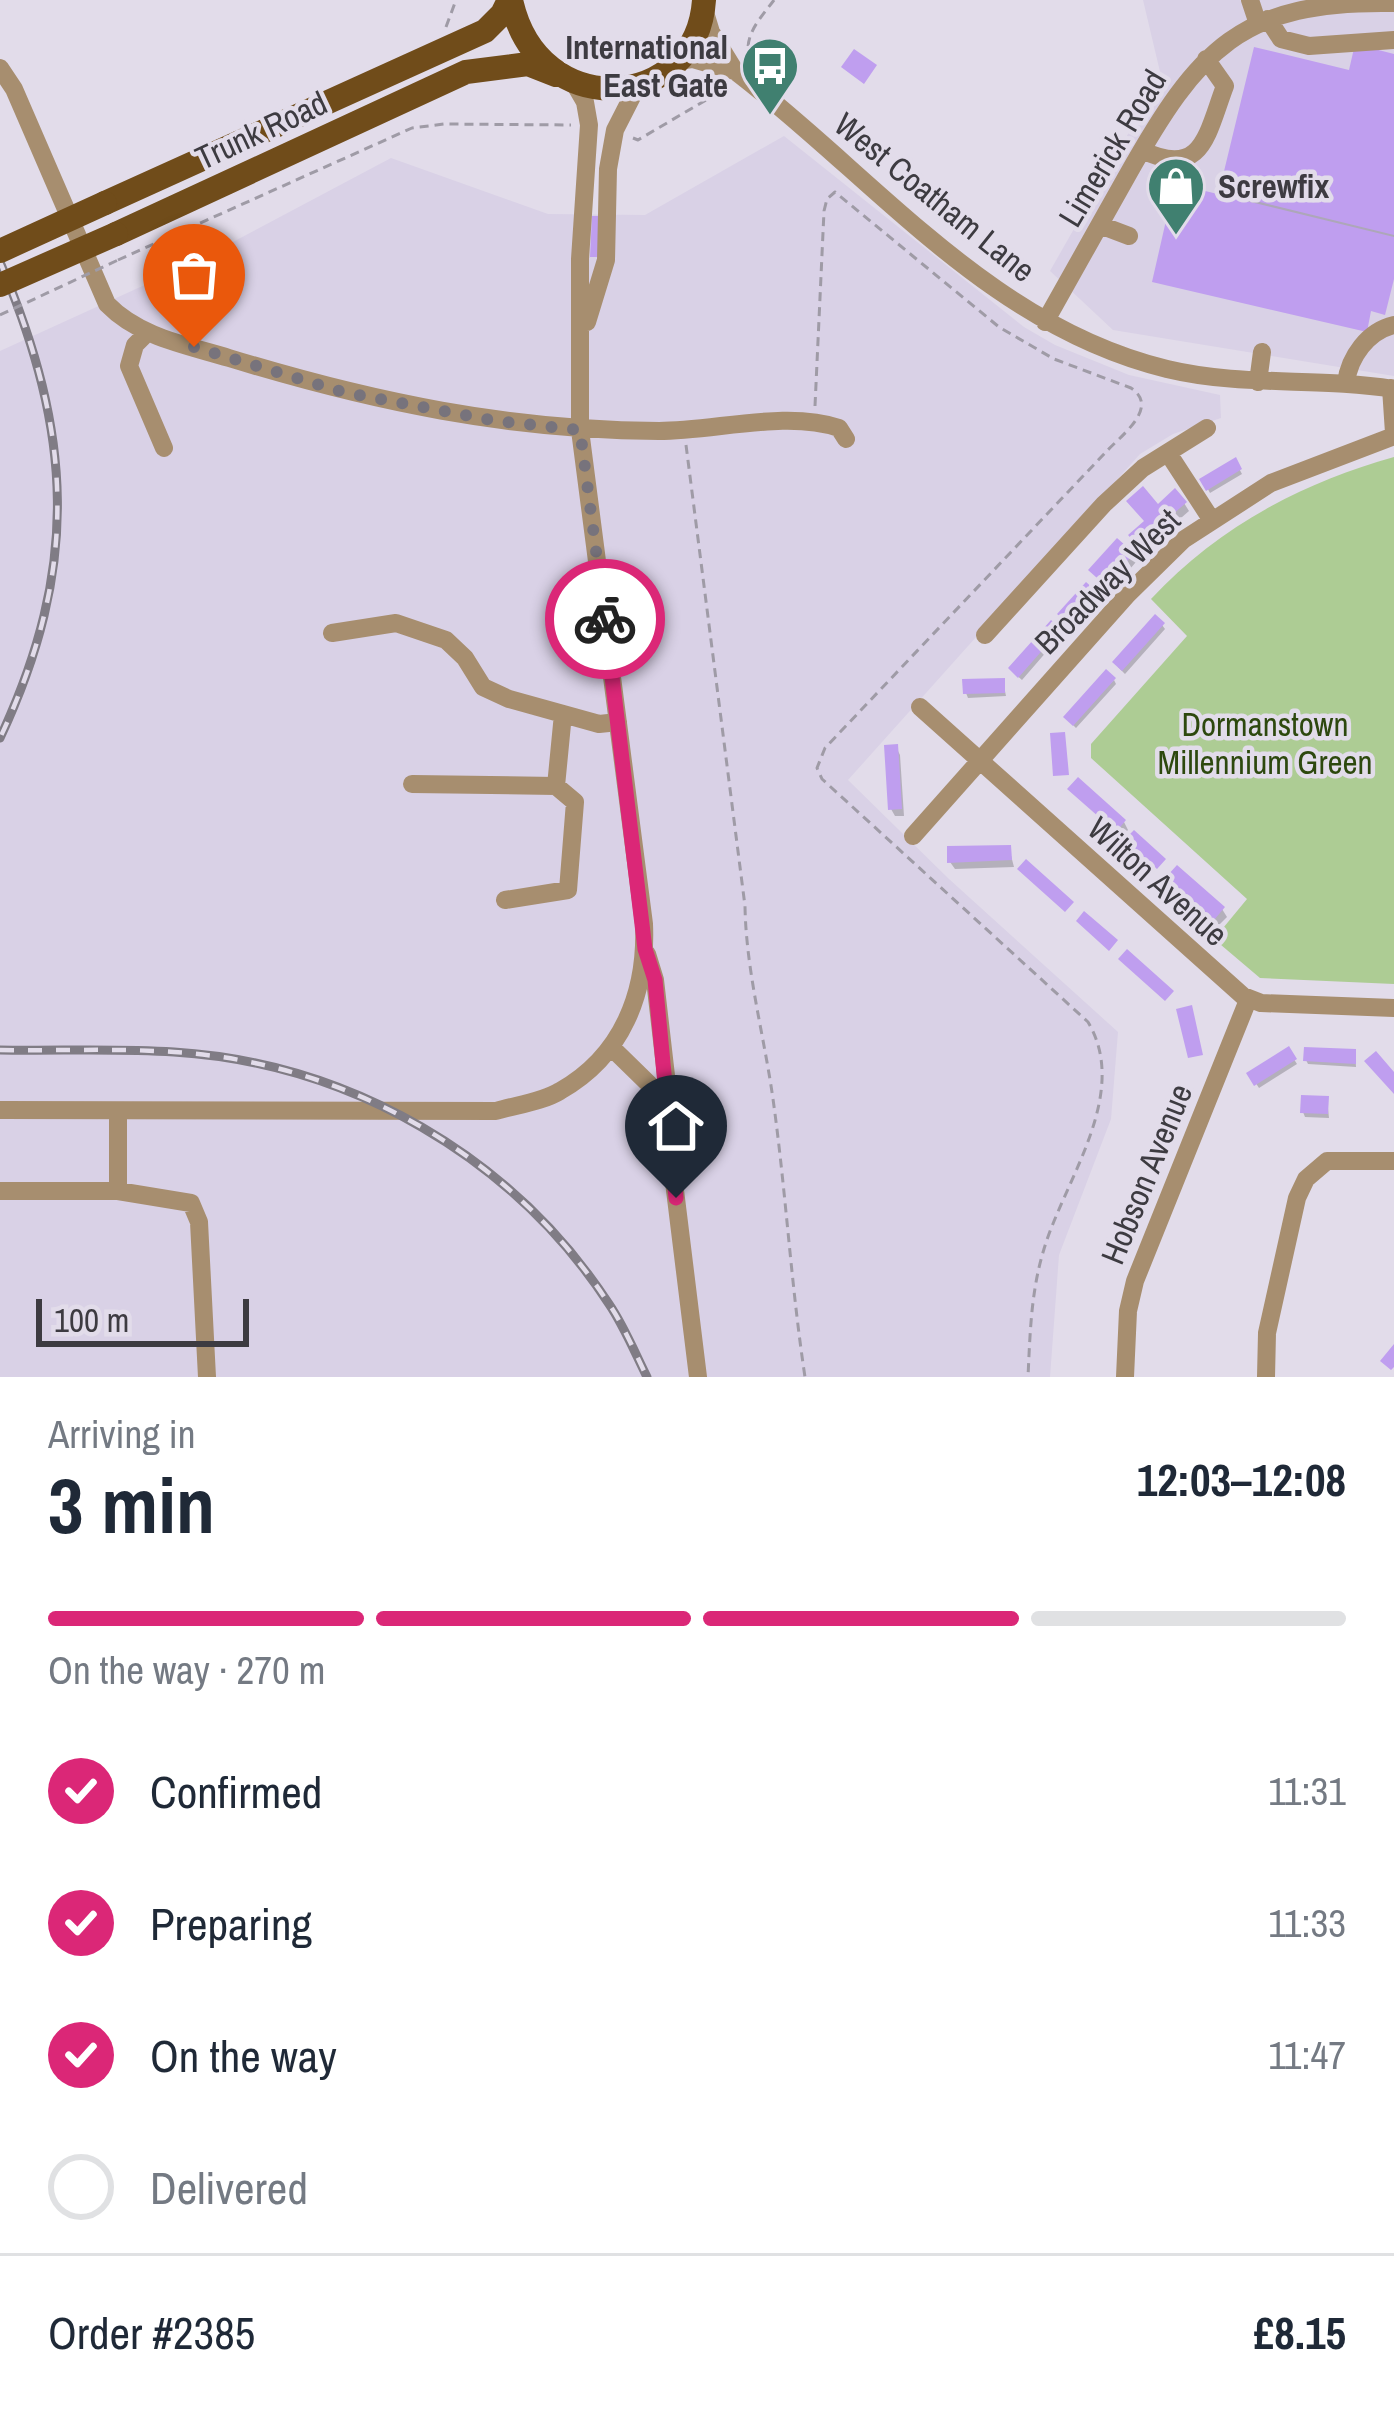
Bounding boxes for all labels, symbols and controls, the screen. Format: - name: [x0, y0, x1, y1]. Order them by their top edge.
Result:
- place label: International East Gate: [566, 25, 728, 107]
- bus stop icon: International East Gate: [739, 35, 801, 117]
- street label: Limerick Road: [1048, 61, 1176, 235]
- street label: Trunk Road: [188, 80, 334, 180]
- street label: West Coatham Lane: [825, 102, 1045, 292]
- shop icon: Screwfix: [1145, 155, 1207, 237]
- place label: Screwfix: [1218, 164, 1329, 208]
- pin: [143, 224, 245, 347]
- icon: bag: [161, 242, 227, 308]
- street label: Broadway West: [1025, 499, 1189, 663]
- courier: [545, 559, 665, 679]
- icon: bike: [572, 586, 638, 652]
- park label: Dormanstown Millennium Green: [1157, 702, 1373, 784]
- street label: Wilton Avenue: [1079, 806, 1237, 956]
- pin: [625, 1075, 727, 1198]
- street label: Hobson Avenue: [1090, 1077, 1202, 1271]
- icon: home: [643, 1093, 709, 1159]
- scale bar: [36, 1293, 249, 1346]
- text: 100 m: [54, 1298, 129, 1342]
- text: Arriving in: [48, 1408, 196, 1460]
- text: 12:03–12:08: [1137, 1449, 1346, 1510]
- text: 3 min: [48, 1452, 215, 1557]
- text: On the way · 270 m: [48, 1644, 325, 1696]
- icon: check: [48, 1758, 114, 1824]
- text: Confirmed: [150, 1761, 322, 1822]
- text: 11:31: [1268, 1765, 1346, 1817]
- icon: check: [48, 1890, 114, 1956]
- text: Preparing: [150, 1893, 312, 1954]
- text: 11:33: [1268, 1897, 1346, 1949]
- icon: check: [48, 2022, 114, 2088]
- text: On the way: [150, 2025, 337, 2086]
- text: 11:47: [1268, 2029, 1346, 2081]
- text: Delivered: [150, 2157, 308, 2218]
- text: Order #2385: [48, 2302, 255, 2363]
- text: £8.15: [1254, 2302, 1346, 2363]

